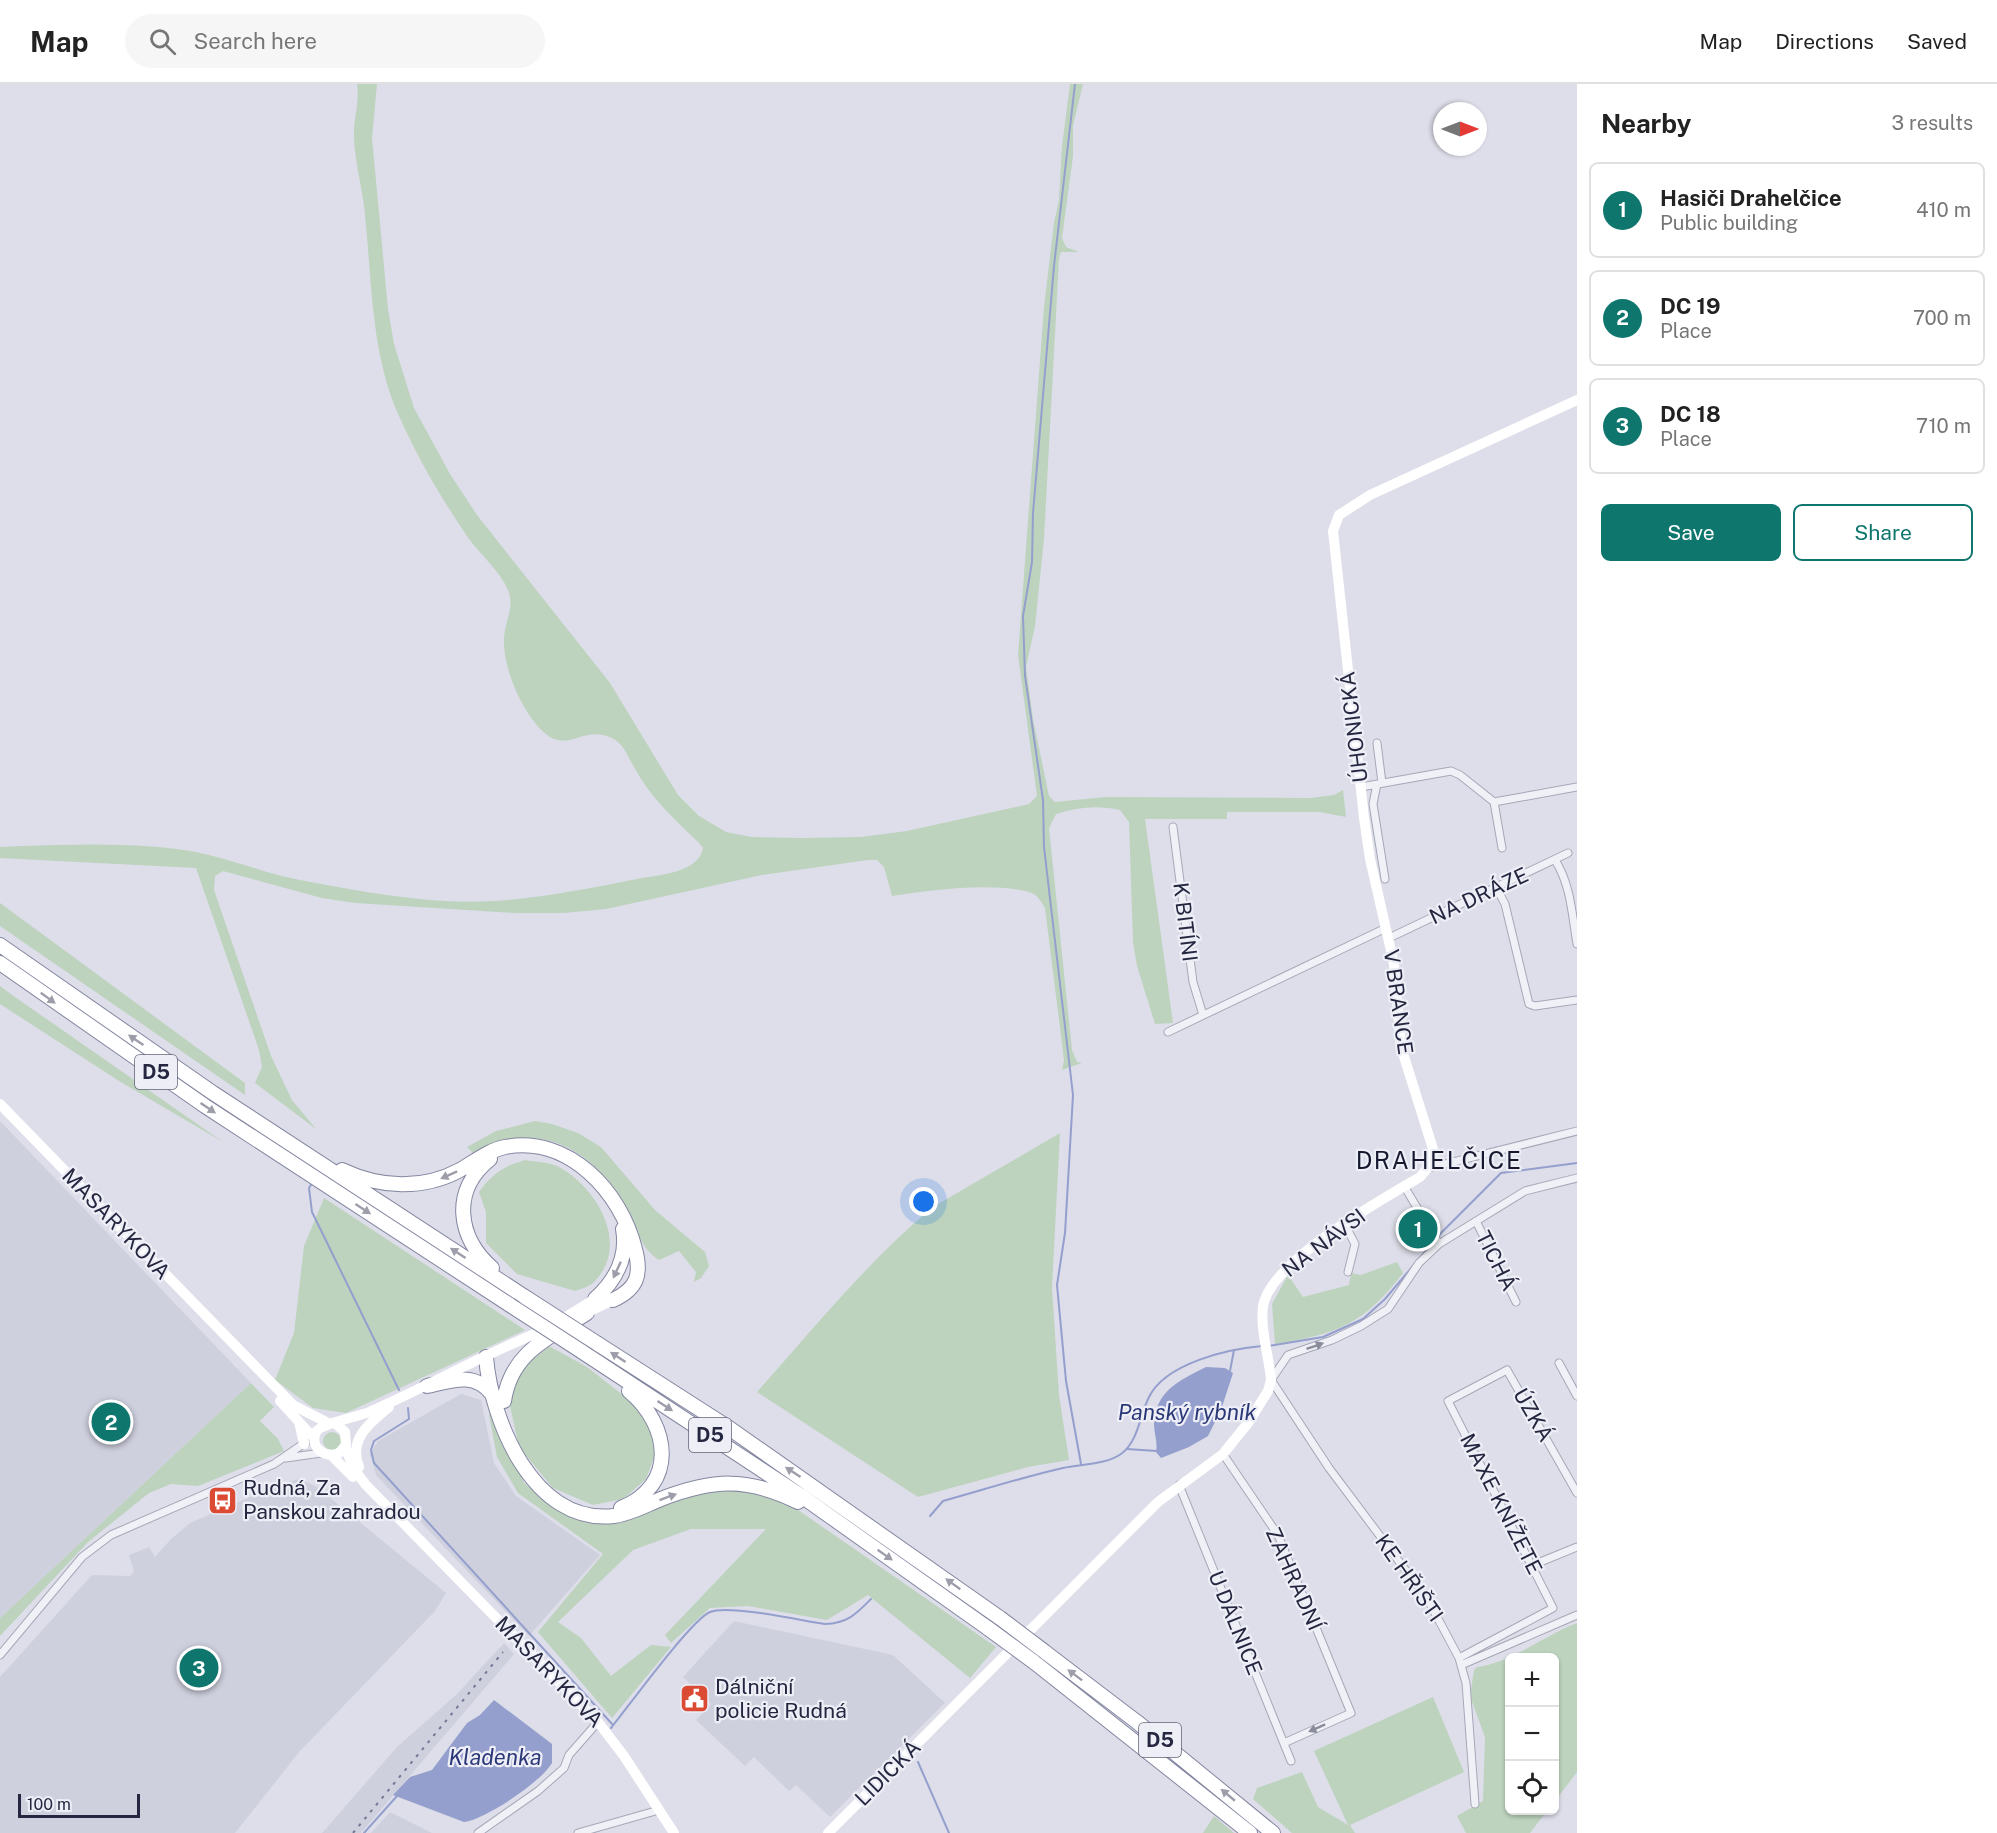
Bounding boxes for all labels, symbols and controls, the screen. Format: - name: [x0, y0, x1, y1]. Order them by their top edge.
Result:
- search box: [125, 14, 545, 68]
- text: Map: [30, 25, 89, 58]
- icon: search: [146, 25, 179, 58]
- text: Search here: [194, 28, 317, 54]
- text: Map: [1700, 29, 1742, 54]
- text: Directions: [1775, 29, 1874, 54]
- text: Saved: [1907, 29, 1967, 54]
- north arrow: [1433, 102, 1487, 156]
- text: Nearby: [1601, 108, 1691, 139]
- text: 3 results: [1892, 111, 1973, 135]
- text: Hasiči Drahelčice: [1660, 185, 1842, 211]
- text: 1: [1618, 198, 1627, 222]
- text: 410 m: [1916, 198, 1971, 222]
- text: Public building: [1660, 211, 1798, 235]
- text: DC 19: [1660, 293, 1721, 319]
- text: 2: [1616, 306, 1629, 330]
- text: 700 m: [1913, 306, 1971, 330]
- text: Place: [1660, 319, 1712, 343]
- text: DC 18: [1660, 401, 1721, 427]
- text: 3: [1616, 414, 1629, 438]
- text: 710 m: [1916, 414, 1971, 438]
- text: Place: [1660, 427, 1712, 451]
- button: Save: [1601, 504, 1781, 561]
- button: Share: [1793, 504, 1973, 561]
- street label: ÚHONICKÁ: [1334, 670, 1373, 784]
- street label: NA DRÁZE: [1425, 862, 1532, 929]
- street label: K BITÍNI: [1168, 881, 1203, 963]
- street label: V BRANCE: [1379, 948, 1418, 1056]
- one-way arrow: [40, 991, 55, 1003]
- one-way arrow: [128, 1035, 144, 1046]
- road number: D5: [135, 1055, 177, 1089]
- one-way arrow: [200, 1102, 216, 1114]
- district label: DRAHELČICE: [1356, 1146, 1522, 1174]
- street label: MASARYKOVA: [57, 1163, 176, 1284]
- one-way arrow: [441, 1170, 458, 1179]
- your location: [909, 1187, 938, 1216]
- street label: NA NÁVSI: [1277, 1203, 1370, 1282]
- one-way arrow: [354, 1204, 371, 1215]
- pin: 1: [1398, 1206, 1438, 1252]
- street label: TICHÁ: [1471, 1227, 1522, 1295]
- one-way arrow: [450, 1248, 466, 1259]
- one-way arrow: [612, 1262, 621, 1279]
- one-way arrow: [1306, 1341, 1324, 1350]
- one-way arrow: [610, 1351, 626, 1363]
- street label: ÚZKÁ: [1508, 1383, 1559, 1446]
- water label: Panský rybník: [1118, 1399, 1256, 1425]
- pin: 2: [92, 1400, 130, 1444]
- one-way arrow: [657, 1400, 673, 1411]
- road number: D5: [689, 1418, 731, 1452]
- street label: MAXE KNÍŽETE: [1455, 1429, 1548, 1578]
- one-way arrow: [785, 1467, 801, 1478]
- place label: Rudná, Za Panskou zahradou: [243, 1475, 421, 1524]
- bus stop icon: Rudná, Za Panskou zahradou: [206, 1484, 238, 1516]
- one-way arrow: [659, 1491, 677, 1501]
- street label: ZAHRADNÍ: [1261, 1523, 1329, 1635]
- street label: KE HŘIŠTI: [1370, 1529, 1449, 1626]
- one-way arrow: [877, 1549, 893, 1561]
- street label: U DÁLNICE: [1203, 1567, 1268, 1679]
- one-way arrow: [945, 1578, 961, 1590]
- street label: MASARYKOVA: [490, 1611, 609, 1732]
- pin: 3: [180, 1646, 218, 1690]
- map controls: [1505, 1653, 1559, 1815]
- button: +: [1505, 1653, 1559, 1707]
- one-way arrow: [1067, 1668, 1083, 1681]
- place label: Dálniční policie Rudná: [715, 1674, 847, 1723]
- public building icon: Dálniční policie Rudná: [678, 1683, 710, 1715]
- button: −: [1505, 1707, 1559, 1761]
- road number: D5: [1139, 1723, 1181, 1757]
- one-way arrow: [1309, 1723, 1326, 1732]
- street label: LIDICKÁ: [850, 1735, 926, 1811]
- water label: Kladenka: [449, 1744, 541, 1770]
- button: locate: [1505, 1761, 1559, 1815]
- one-way arrow: [1221, 1789, 1236, 1802]
- scale bar: [18, 1791, 140, 1818]
- text: 100 m: [27, 1795, 71, 1814]

